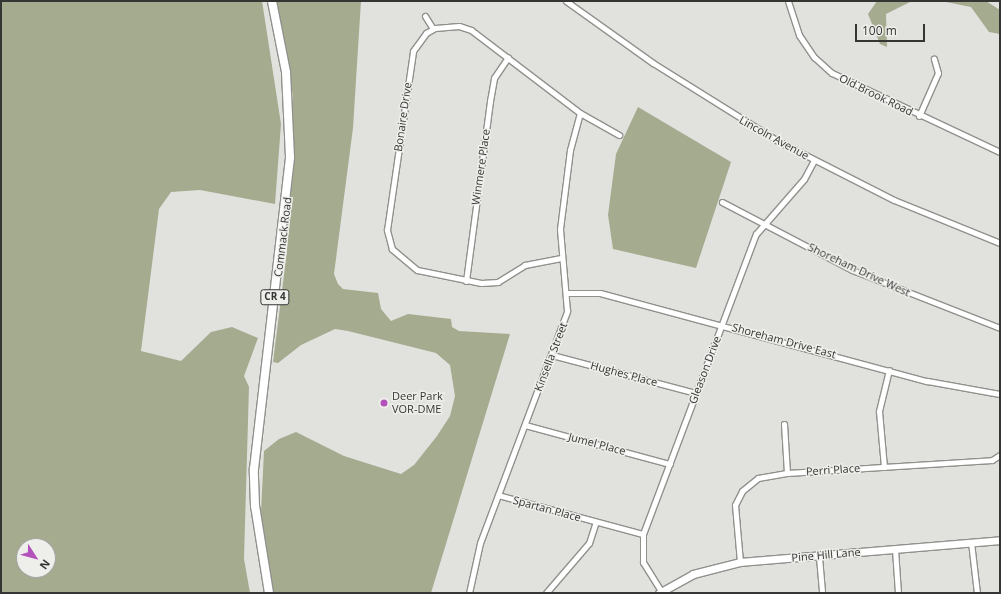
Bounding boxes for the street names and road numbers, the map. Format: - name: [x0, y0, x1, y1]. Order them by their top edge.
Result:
- street label: Old Brook Road: [837, 71, 915, 119]
- street label: Bonaire Drive: [392, 82, 414, 152]
- street label: Lincoln Avenue: [737, 113, 811, 163]
- street label: Winmere Place: [469, 128, 493, 206]
- street label: Commack Road: [272, 196, 294, 278]
- street label: Shoreham Drive West: [806, 241, 912, 299]
- road number: CR 4: [260, 289, 290, 305]
- street label: Kinsella Street: [532, 321, 570, 393]
- street label: Shoreham Drive East: [731, 321, 837, 361]
- street label: Gleason Drive: [686, 334, 724, 406]
- street label: Hughes Place: [589, 359, 659, 389]
- street label: Jumel Place: [567, 430, 627, 458]
- street label: Perri Place: [805, 462, 861, 478]
- street label: Spartan Place: [512, 494, 582, 524]
- street label: Pine Hill Lane: [791, 545, 861, 565]

